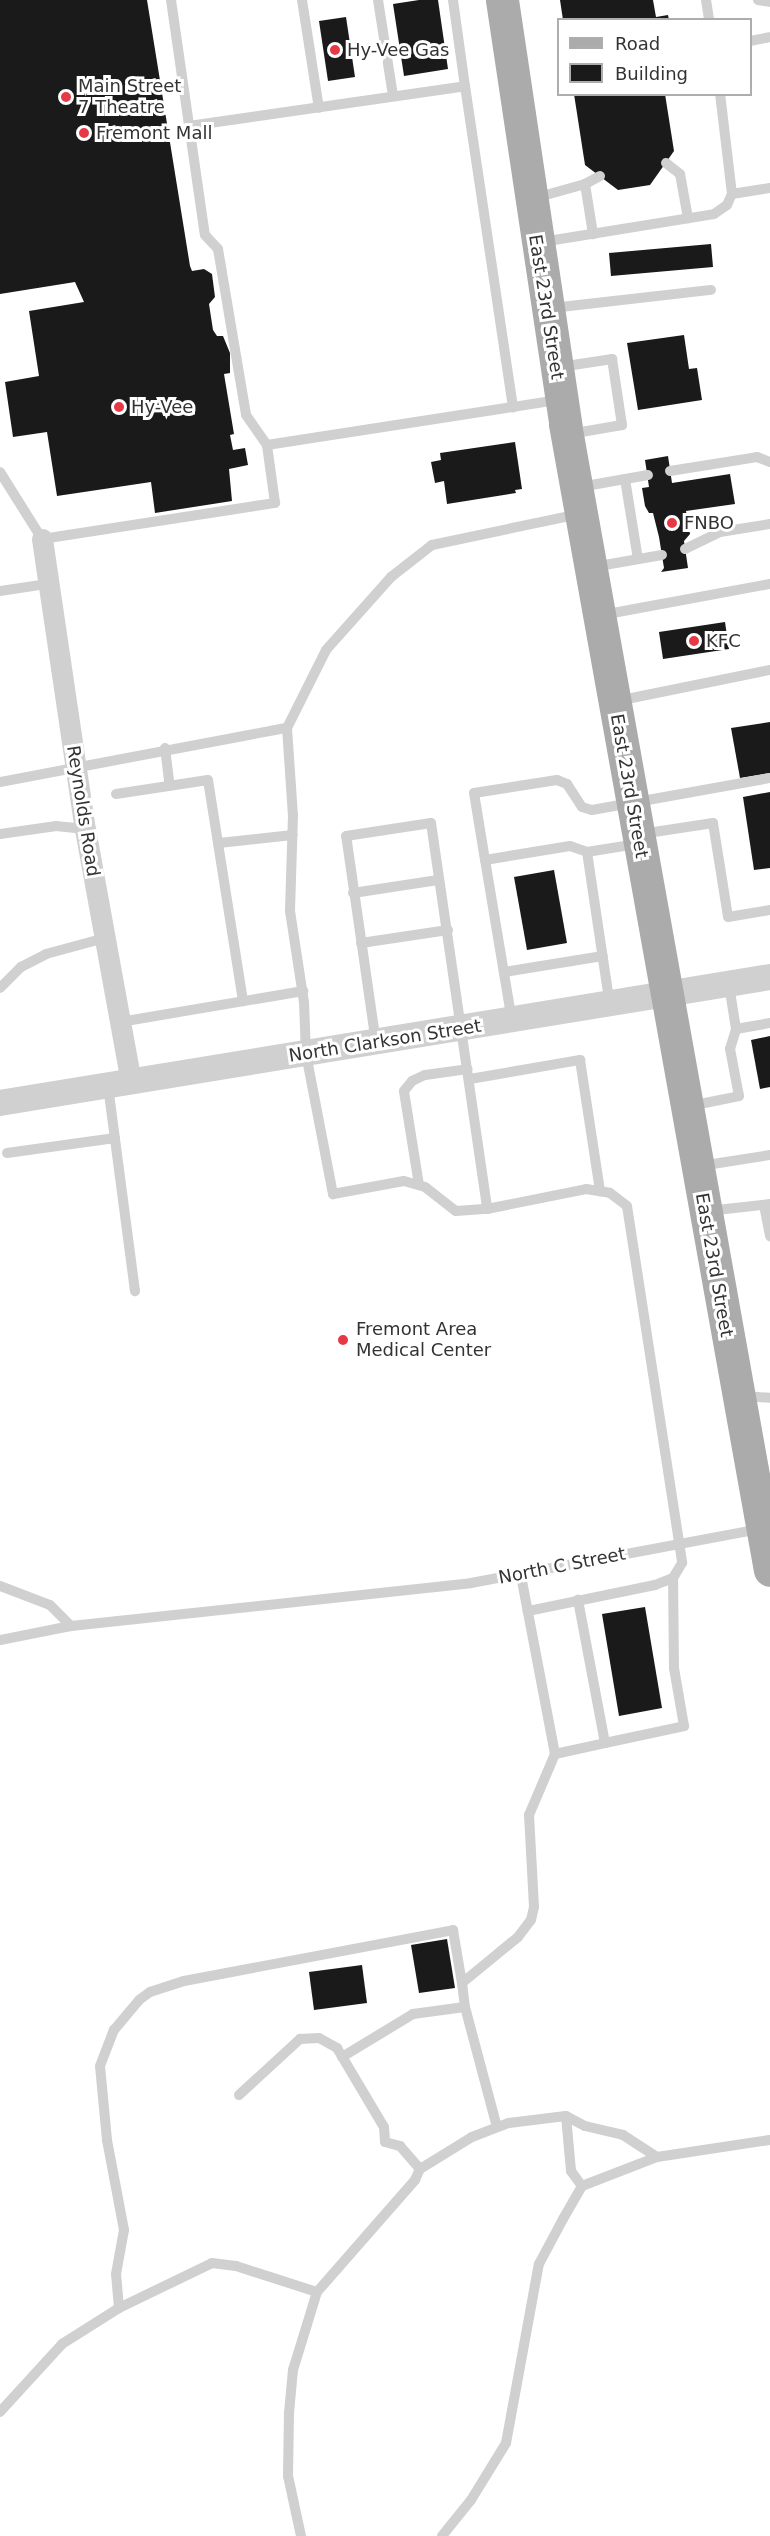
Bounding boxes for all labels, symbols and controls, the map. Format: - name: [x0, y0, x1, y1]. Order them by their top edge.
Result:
- legend: [557, 18, 752, 96]
- text: Road: [615, 33, 660, 54]
- place label: Hy-Vee Gas: [347, 39, 449, 61]
- marker: Hy-Vee Gas: [328, 43, 342, 57]
- text: Building: [615, 63, 688, 84]
- place label: Main Street 7 Theatre: [78, 76, 181, 118]
- marker: Main Street 7 Theatre: [59, 90, 73, 104]
- place label: Fremont Mall: [96, 122, 212, 144]
- marker: Fremont Mall: [77, 126, 91, 140]
- street label: East 23rd Street: [524, 233, 568, 381]
- place label: Hy-Vee: [131, 396, 193, 418]
- marker: Hy-Vee: [112, 400, 126, 414]
- place label: FNBO: [684, 512, 734, 534]
- marker: FNBO: [665, 516, 679, 530]
- place label: KFC: [706, 630, 741, 652]
- marker: KFC: [687, 634, 701, 648]
- street label: East 23rd Street: [606, 712, 652, 860]
- street label: Reynolds Road: [62, 744, 104, 878]
- street label: North Clarkson Street: [287, 1015, 483, 1067]
- street label: East 23rd Street: [691, 1191, 737, 1339]
- place label: Fremont Area Medical Center: [356, 1319, 491, 1362]
- marker: Fremont Area Medical Center: [334, 1331, 352, 1349]
- street label: North C Street: [497, 1543, 627, 1589]

